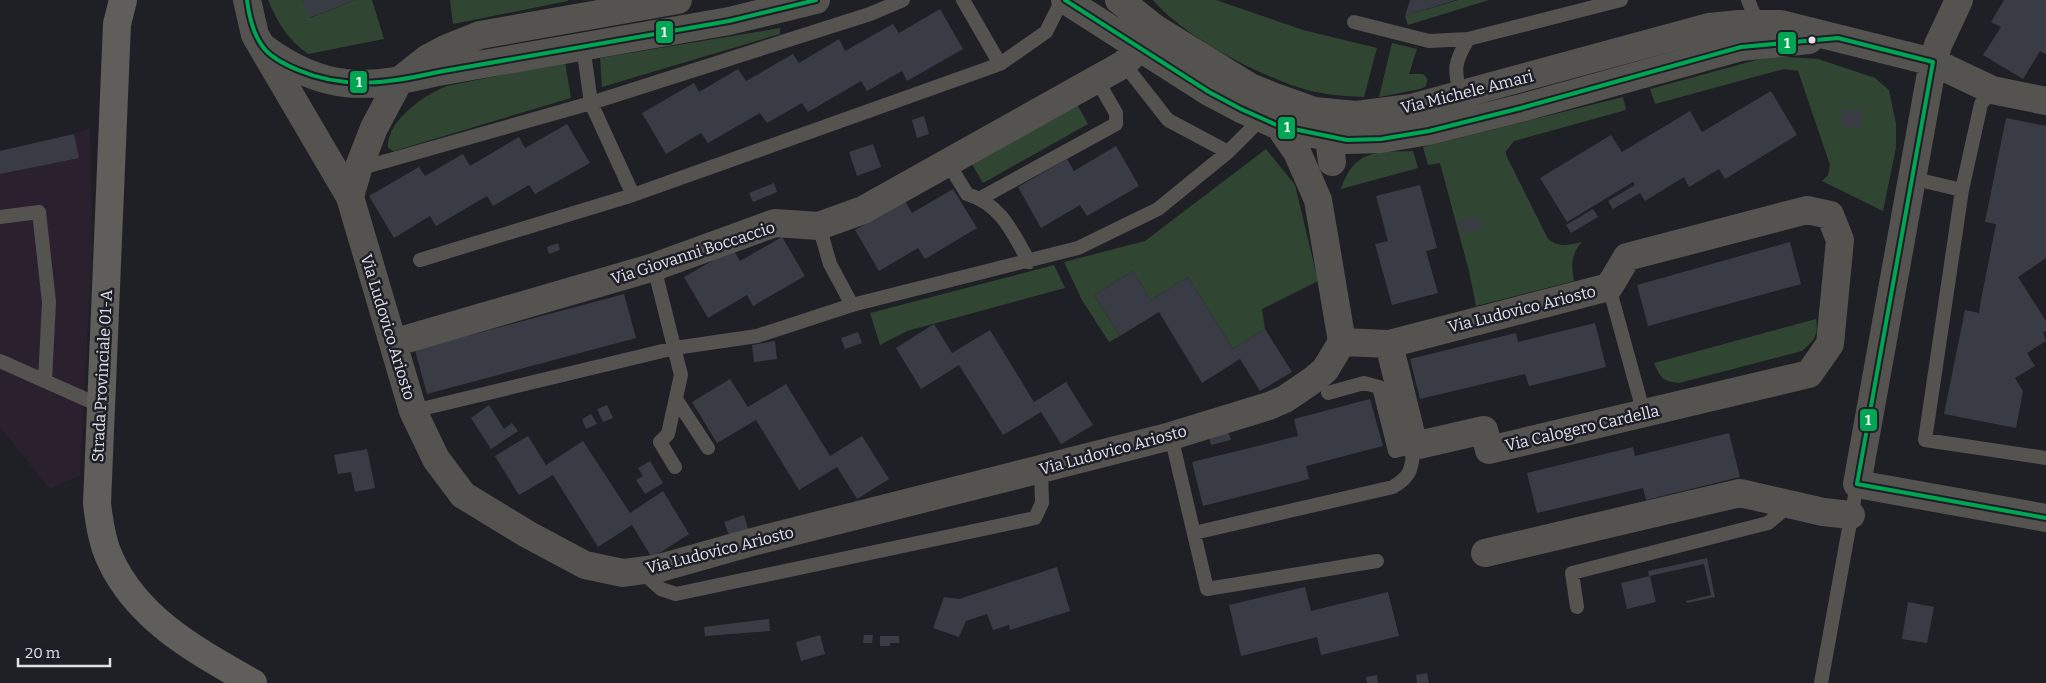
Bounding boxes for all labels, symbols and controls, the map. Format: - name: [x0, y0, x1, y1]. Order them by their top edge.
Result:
- line badge: 1: [655, 20, 674, 44]
- text: 1: [661, 24, 667, 41]
- line badge: 1: [1777, 31, 1797, 55]
- text: 1: [1784, 35, 1790, 52]
- unlabelled marker: [1807, 35, 1817, 45]
- street label: Via Michele Amari: [1399, 66, 1535, 118]
- line badge: 1: [349, 70, 368, 94]
- text: 1: [356, 74, 362, 91]
- line badge: 1: [1277, 116, 1296, 140]
- text: 1: [1284, 119, 1290, 136]
- street label: Via Giovanni Boccaccio: [609, 218, 777, 288]
- street label: Via Ludovico Ariosto: [357, 252, 419, 402]
- street label: Via Ludovico Ariosto: [1446, 281, 1598, 337]
- street label: Strada Provinciale 01-A: [88, 289, 116, 463]
- street label: Via Calogero Cardella: [1503, 401, 1661, 455]
- line badge: 1: [1859, 408, 1878, 432]
- text: 1: [1865, 412, 1871, 429]
- street label: Via Ludovico Ariosto: [1037, 421, 1189, 479]
- street label: Via Ludovico Ariosto: [644, 522, 796, 578]
- scale bar: [18, 636, 110, 668]
- text: 20 m: [25, 644, 61, 662]

